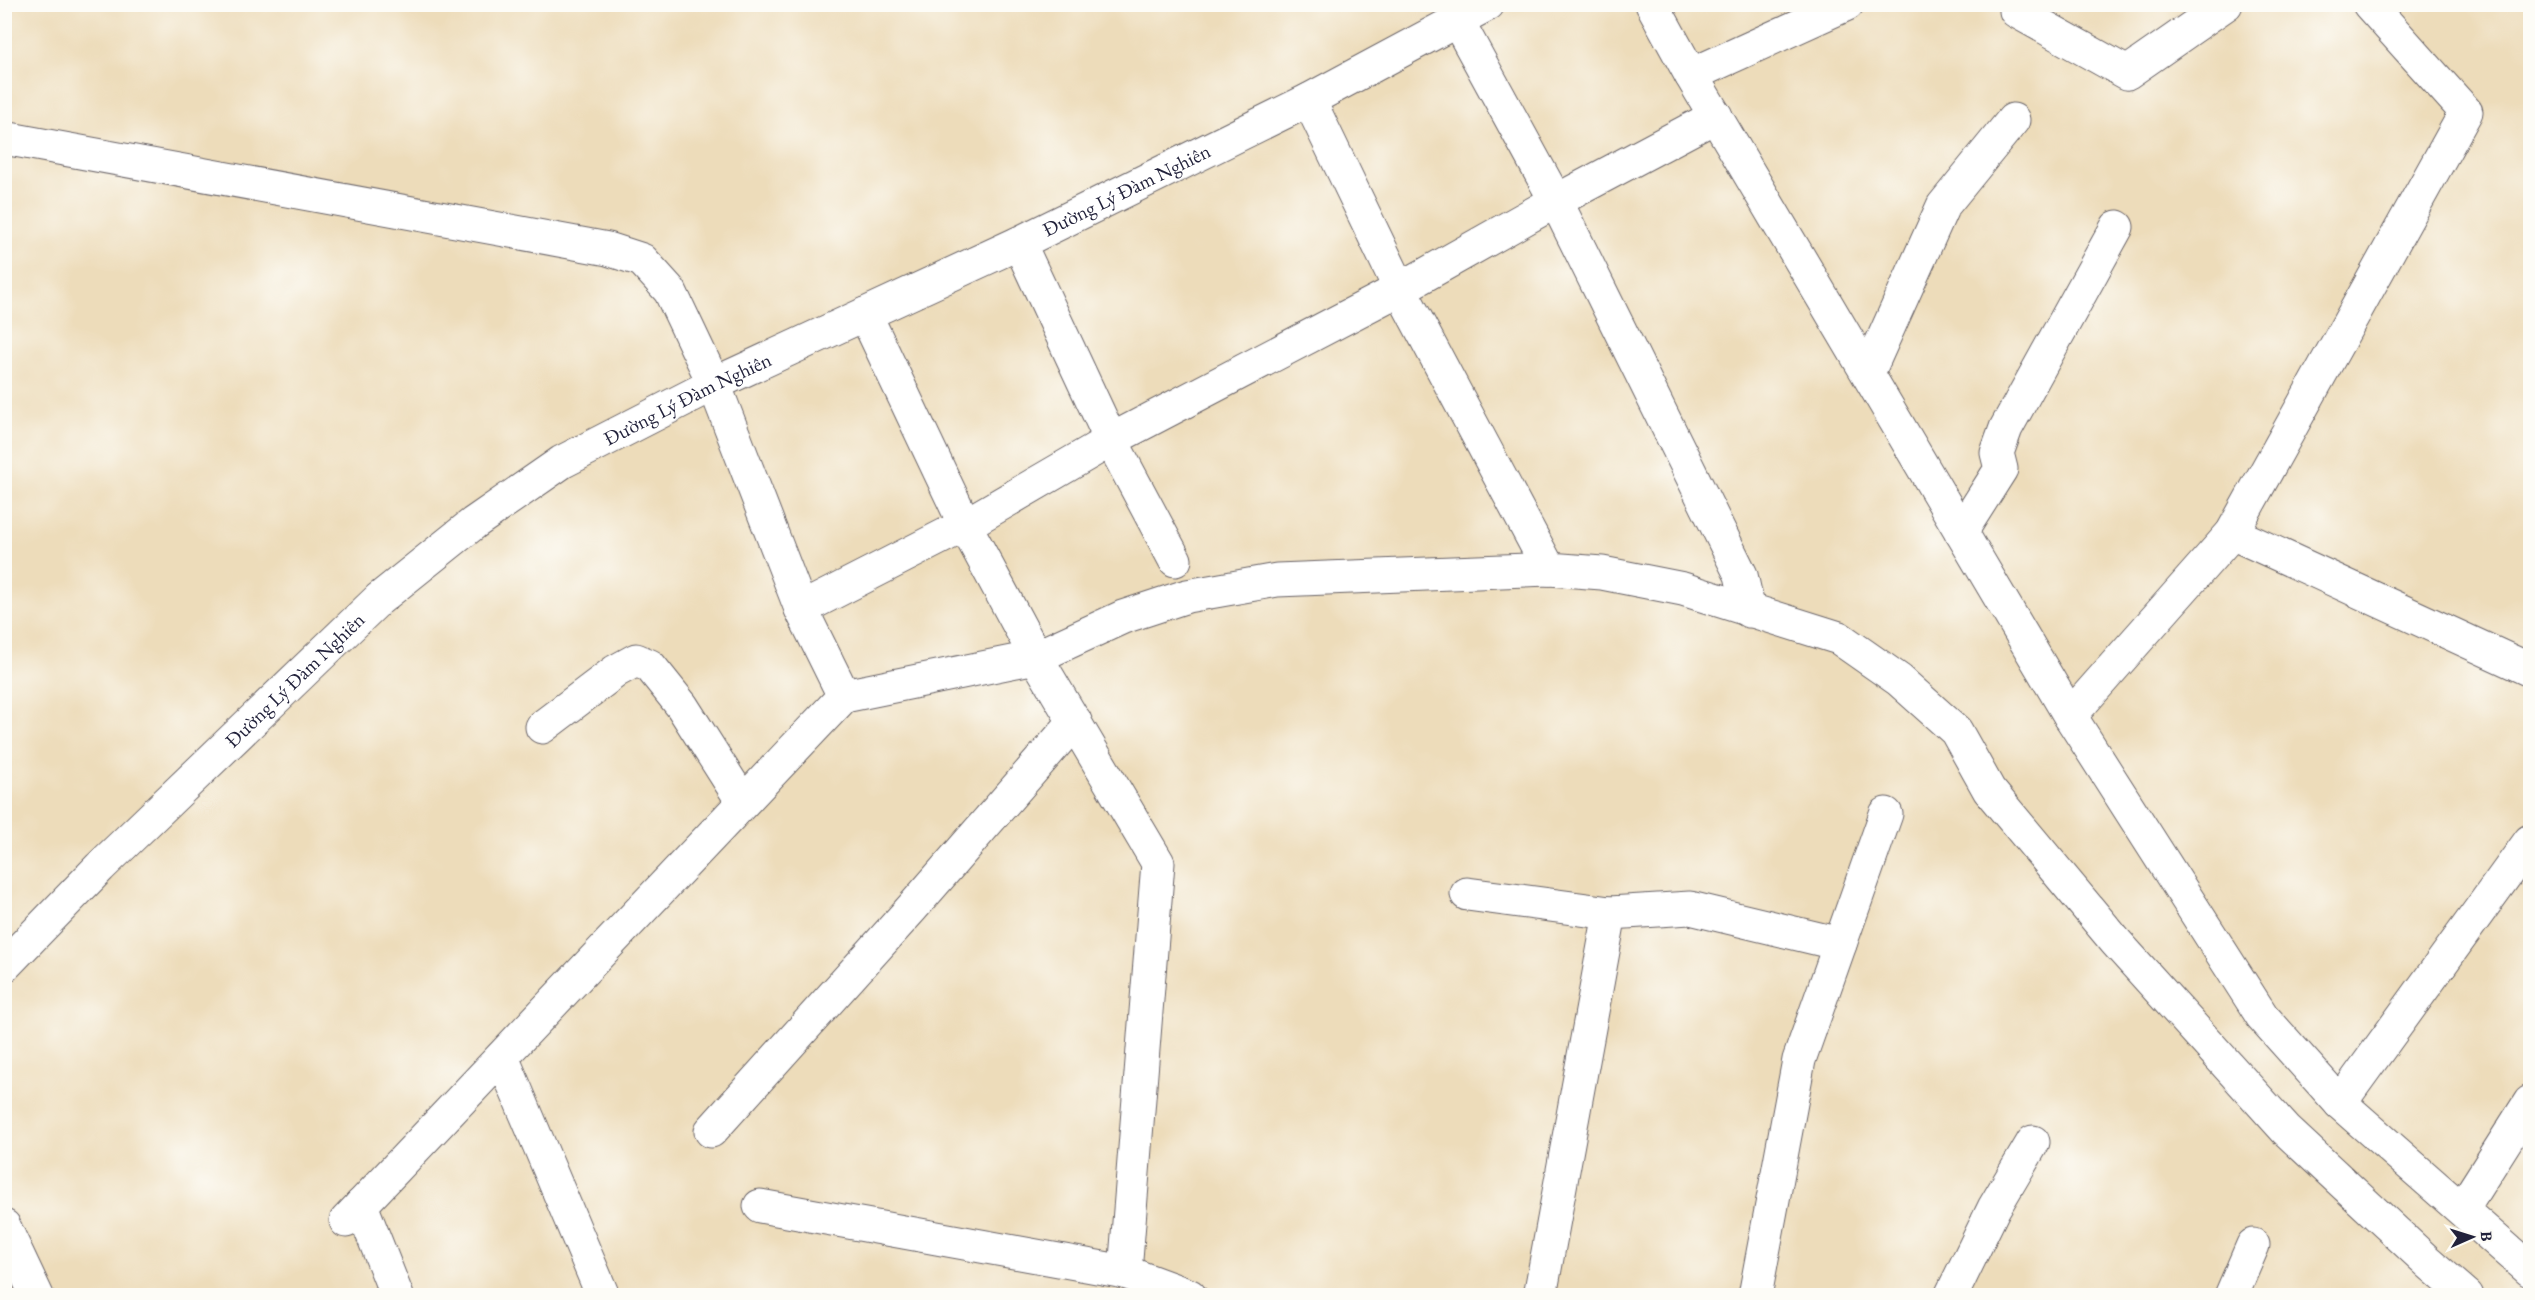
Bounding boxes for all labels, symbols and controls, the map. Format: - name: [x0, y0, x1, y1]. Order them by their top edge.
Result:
- street label: Đường Lý Đàm Nghiên: [1038, 138, 1215, 242]
- street label: Đường Lý Đàm Nghiên: [599, 346, 776, 451]
- street label: Đường Lý Đàm Nghiên: [219, 606, 370, 753]
- north arrow: [2442, 1207, 2502, 1267]
- text: B: [2476, 1231, 2497, 1242]

